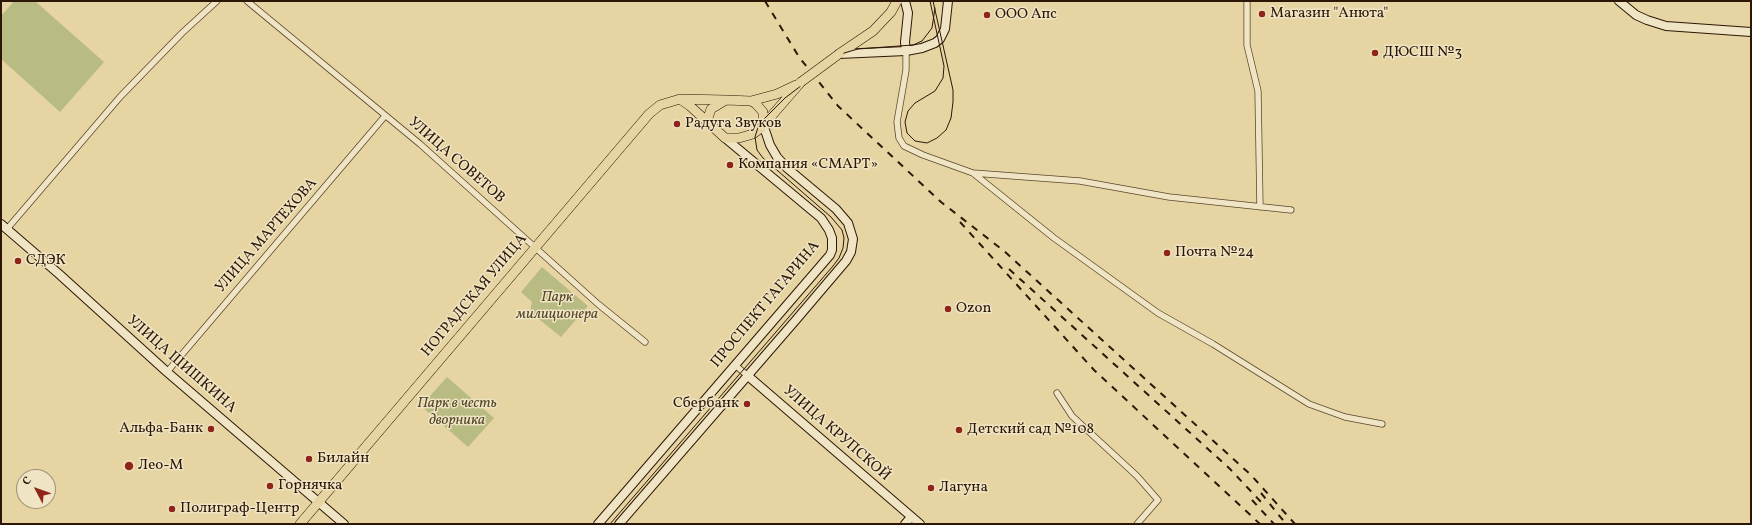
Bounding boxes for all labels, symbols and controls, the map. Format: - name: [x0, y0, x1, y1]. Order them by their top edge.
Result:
- place label: Магазин "Анюта": [1270, 5, 1388, 23]
- place label: ООО Апс: [995, 6, 1057, 24]
- marker: Магазин "Анюта": [1257, 9, 1267, 19]
- marker: ООО Апс: [982, 10, 992, 20]
- place label: ДЮСШ №3: [1383, 44, 1462, 62]
- marker: ДЮСШ №3: [1370, 48, 1380, 58]
- street label: УЛИЦА СОВЕТОВ: [404, 114, 508, 208]
- place label: Радуга Звуков: [685, 115, 782, 133]
- marker: Радуга Звуков: [672, 119, 682, 129]
- place label: Компания «СМАРТ»: [738, 156, 878, 174]
- marker: Компания «СМАРТ»: [725, 160, 735, 170]
- street label: УЛИЦА МАРТЕХОВА: [212, 175, 322, 297]
- street label: НОГРАДСКАЯ УЛИЦА: [418, 231, 532, 361]
- street label: ПРОСПЕКТ ГАГАРИНА: [708, 238, 824, 372]
- place label: Почта №24: [1175, 244, 1254, 262]
- marker: Почта №24: [1162, 248, 1172, 258]
- place label: СДЭК: [26, 252, 66, 270]
- marker: СДЭК: [13, 256, 23, 266]
- park label: Парк милиционера: [516, 289, 598, 324]
- place label: Ozon: [956, 300, 991, 318]
- marker: Ozon: [943, 304, 953, 314]
- street label: УЛИЦА ШИШКИНА: [122, 312, 240, 418]
- street label: УЛИЦА КРУПСКОЙ: [779, 382, 893, 486]
- park label: Парк в честь дворника: [417, 395, 497, 430]
- place label: Сбербанк: [673, 395, 739, 413]
- marker: Сбербанк: [742, 399, 752, 409]
- place label: Альфа-Банк: [119, 420, 203, 438]
- place label: Детский сад №108: [967, 421, 1094, 439]
- marker: Альфа-Банк: [206, 424, 216, 434]
- marker: Детский сад №108: [954, 425, 964, 435]
- place label: Билайн: [317, 450, 369, 468]
- marker: Билайн: [304, 454, 314, 464]
- place label: Лео-М: [138, 457, 183, 475]
- marker: Лео-М: [123, 460, 135, 472]
- north arrow: [16, 469, 56, 509]
- text: С: [19, 474, 35, 489]
- place label: Горнячка: [278, 477, 342, 495]
- place label: Лагуна: [939, 479, 988, 497]
- marker: Горнячка: [265, 481, 275, 491]
- marker: Лагуна: [926, 483, 936, 493]
- place label: Полиграф-Центр: [180, 500, 300, 518]
- marker: Полиграф-Центр: [167, 504, 177, 514]

